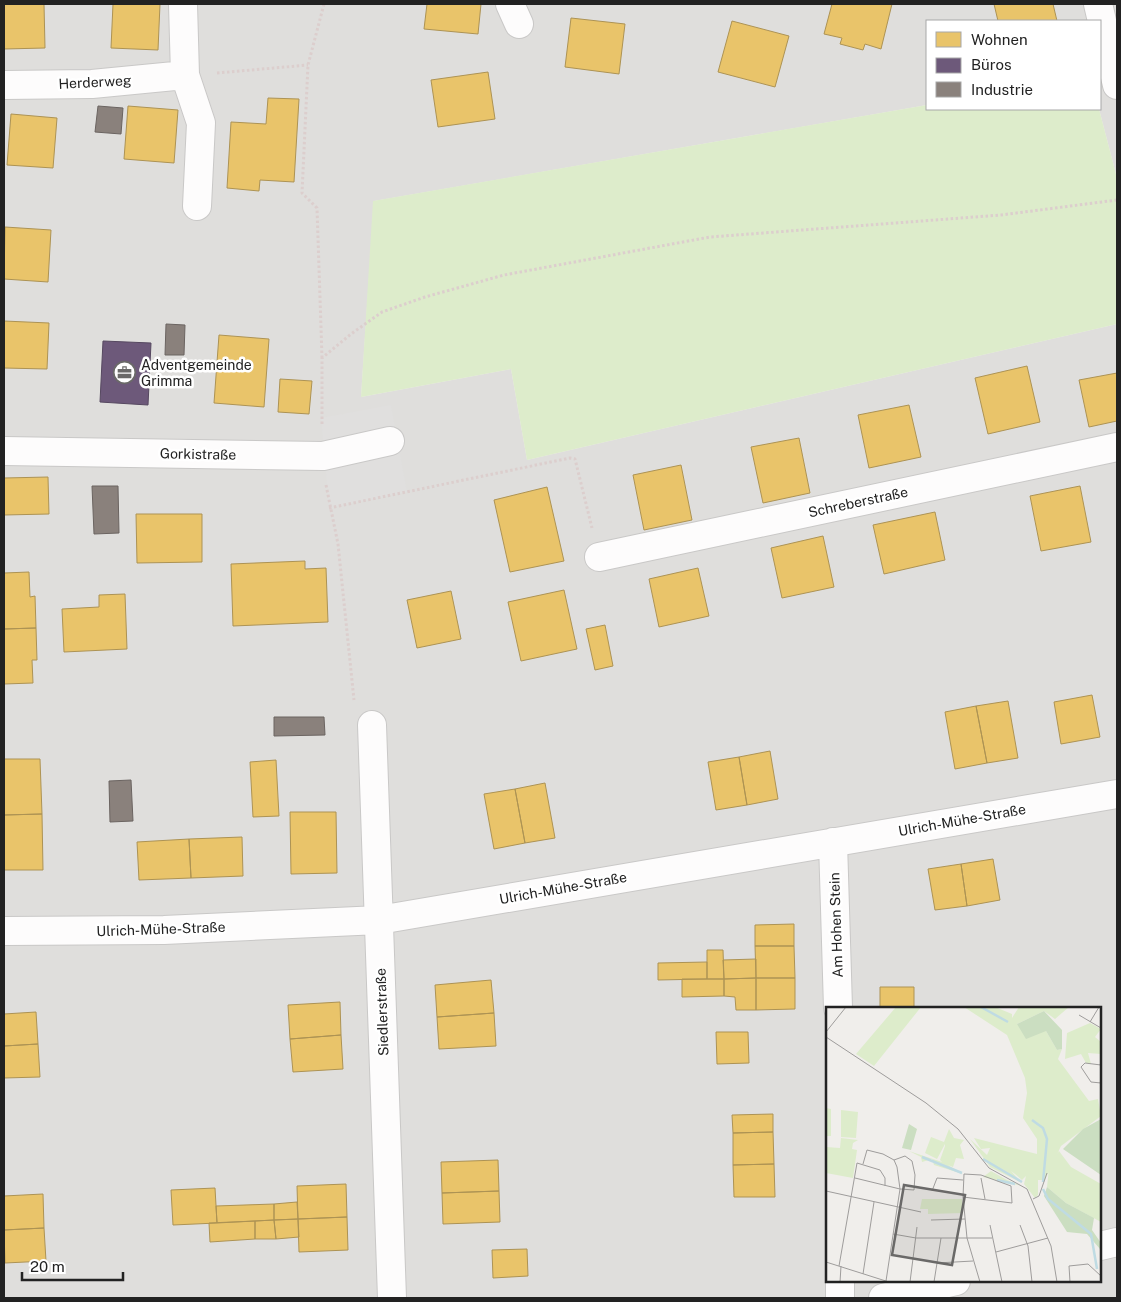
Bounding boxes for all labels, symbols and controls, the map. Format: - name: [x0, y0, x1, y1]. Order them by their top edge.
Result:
- legend: [926, 20, 1101, 110]
- text: Wohnen: [971, 31, 1028, 48]
- text: Büros: [971, 56, 1012, 73]
- street label: Herderweg: [58, 72, 132, 92]
- text: Industrie: [971, 81, 1033, 98]
- place label: Adventgemeinde Grimma: [141, 357, 252, 389]
- office icon: Adventgemeinde Grimma: [113, 361, 137, 385]
- street label: Gorkistraße: [160, 445, 236, 463]
- street label: Schreberstraße: [807, 484, 909, 520]
- street label: Ulrich-Mühe-Straße: [897, 801, 1027, 839]
- street label: Ulrich-Mühe-Straße: [498, 869, 628, 907]
- street label: Am Hohen Stein: [826, 872, 846, 978]
- street label: Ulrich-Mühe-Straße: [96, 919, 226, 939]
- street label: Siedlerstraße: [372, 968, 392, 1056]
- inset map: [826, 1007, 1101, 1282]
- scale bar: [22, 1250, 124, 1282]
- text: 20 m: [30, 1258, 65, 1275]

